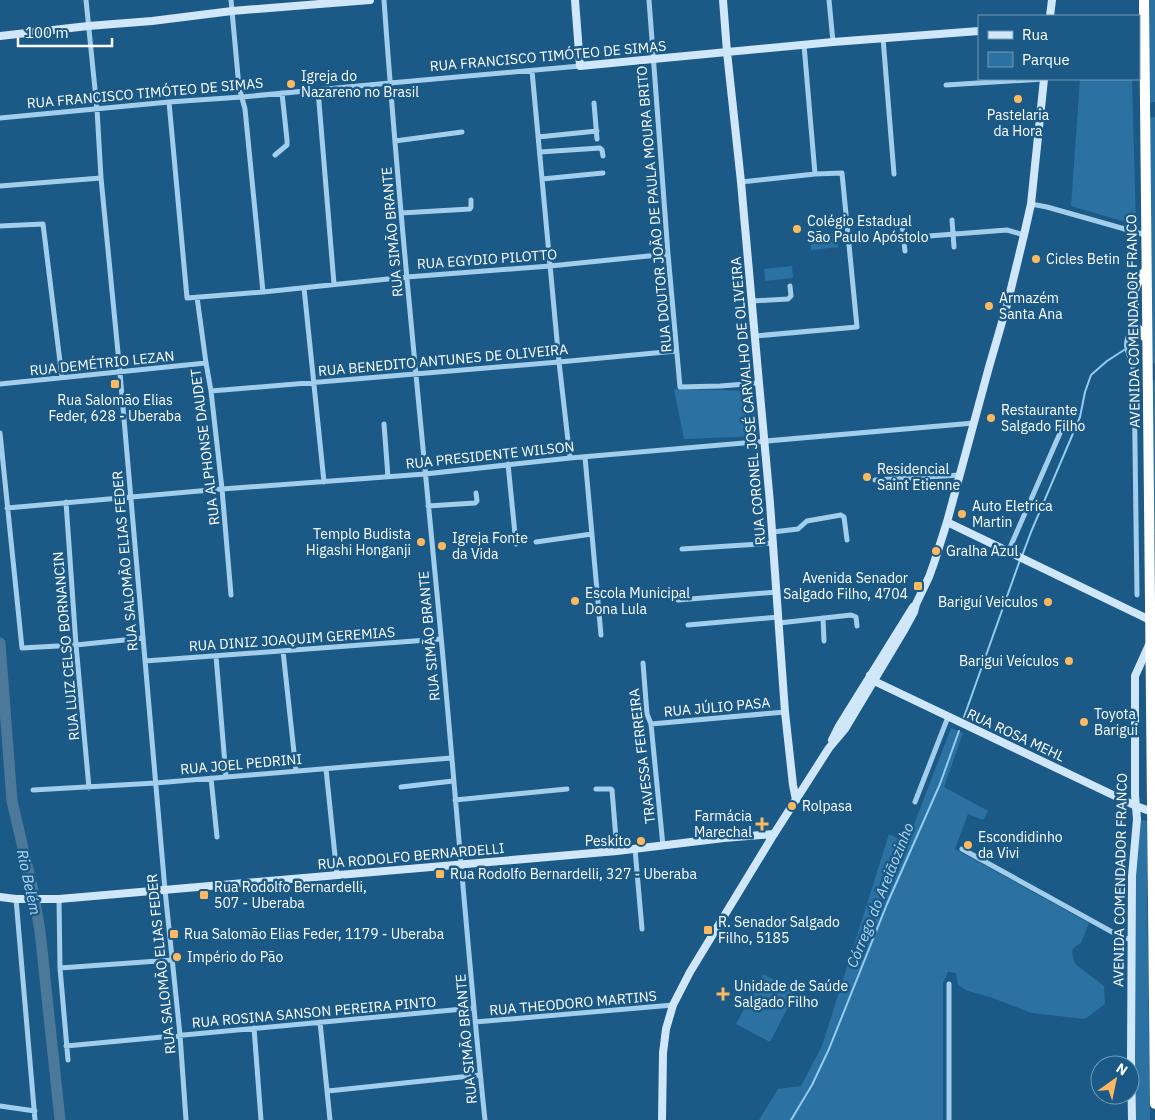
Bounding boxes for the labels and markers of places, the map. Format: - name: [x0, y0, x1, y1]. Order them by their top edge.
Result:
- place label: Igreja do Nazareno no Brasil: [301, 67, 419, 101]
- marker: Igreja do Nazareno no Brasil: [285, 78, 297, 90]
- marker: Pastelaria da Hora: [1012, 93, 1024, 105]
- place label: Pastelaria da Hora: [987, 106, 1050, 140]
- place label: Colégio Estadual São Paulo Apóstolo: [807, 212, 929, 246]
- marker: Colégio Estadual São Paulo Apóstolo: [791, 223, 803, 235]
- place label: Cicles Betin: [1046, 250, 1120, 268]
- marker: Cicles Betin: [1030, 253, 1042, 265]
- place label: Armazém Santa Ana: [999, 289, 1063, 323]
- marker: Armazém Santa Ana: [983, 300, 995, 312]
- marker: Rua Salomão Elias Feder, 628 - Uberaba: [109, 378, 121, 390]
- place label: Rua Salomão Elias Feder, 628 - Uberaba: [49, 391, 182, 425]
- place label: Restaurante Salgado Filho: [1001, 401, 1086, 435]
- marker: Restaurante Salgado Filho: [985, 412, 997, 424]
- place label: Residencial Saint Etienne: [877, 460, 960, 494]
- marker: Residencial Saint Etienne: [861, 471, 873, 483]
- place label: Auto Eletrica Martin: [972, 497, 1053, 531]
- marker: Auto Eletrica Martin: [956, 508, 968, 520]
- place label: Templo Budista Higashi Honganji: [306, 525, 412, 559]
- place label: Igreja Fonte da Vida: [452, 529, 528, 563]
- marker: Templo Budista Higashi Honganji: [415, 536, 427, 548]
- marker: Igreja Fonte da Vida: [436, 540, 448, 552]
- place label: Gralha Azul: [946, 542, 1018, 560]
- marker: Gralha Azul: [930, 545, 942, 557]
- place label: Avenida Senador Salgado Filho, 4704: [783, 569, 908, 603]
- marker: Avenida Senador Salgado Filho, 4704: [912, 580, 924, 592]
- place label: Escola Municipal Dona Lula: [585, 584, 690, 618]
- place label: Bariguí Veiculos: [938, 593, 1038, 611]
- marker: Escola Municipal Dona Lula: [569, 595, 581, 607]
- marker: Bariguí Veiculos: [1042, 596, 1054, 608]
- place label: Barigui Veículos: [959, 652, 1059, 670]
- marker: Barigui Veículos: [1063, 655, 1075, 667]
- place label: Toyota Barigui: [1094, 705, 1138, 739]
- marker: Toyota Barigui: [1078, 716, 1090, 728]
- place label: Rolpasa: [802, 797, 853, 815]
- marker: Rolpasa: [786, 800, 798, 812]
- place label: Farmácia Marechal: [694, 807, 753, 841]
- marker: Farmácia Marechal: [756, 818, 768, 830]
- place label: Escondidinho da Vivi: [978, 828, 1063, 862]
- place label: Peskito: [585, 832, 631, 850]
- marker: Peskito: [635, 835, 647, 847]
- marker: Escondidinho da Vivi: [962, 839, 974, 851]
- place label: Rua Rodolfo Bernardelli, 327 - Uberaba: [450, 865, 697, 883]
- marker: Rua Rodolfo Bernardelli, 327 - Uberaba: [434, 868, 446, 880]
- place label: Rua Rodolfo Bernardelli, 507 - Uberaba: [214, 878, 367, 912]
- marker: Rua Rodolfo Bernardelli, 507 - Uberaba: [198, 889, 210, 901]
- place label: R. Senador Salgado Filho, 5185: [718, 913, 840, 947]
- marker: R. Senador Salgado Filho, 5185: [702, 924, 714, 936]
- place label: Rua Salomão Elias Feder, 1179 - Uberaba: [184, 925, 445, 943]
- marker: Rua Salomão Elias Feder, 1179 - Uberaba: [168, 928, 180, 940]
- place label: Império do Pão: [187, 948, 283, 966]
- marker: Império do Pão: [171, 951, 183, 963]
- place label: Unidade de Saúde Salgado Filho: [734, 977, 848, 1011]
- marker: Unidade de Saúde Salgado Filho: [716, 987, 730, 1001]

